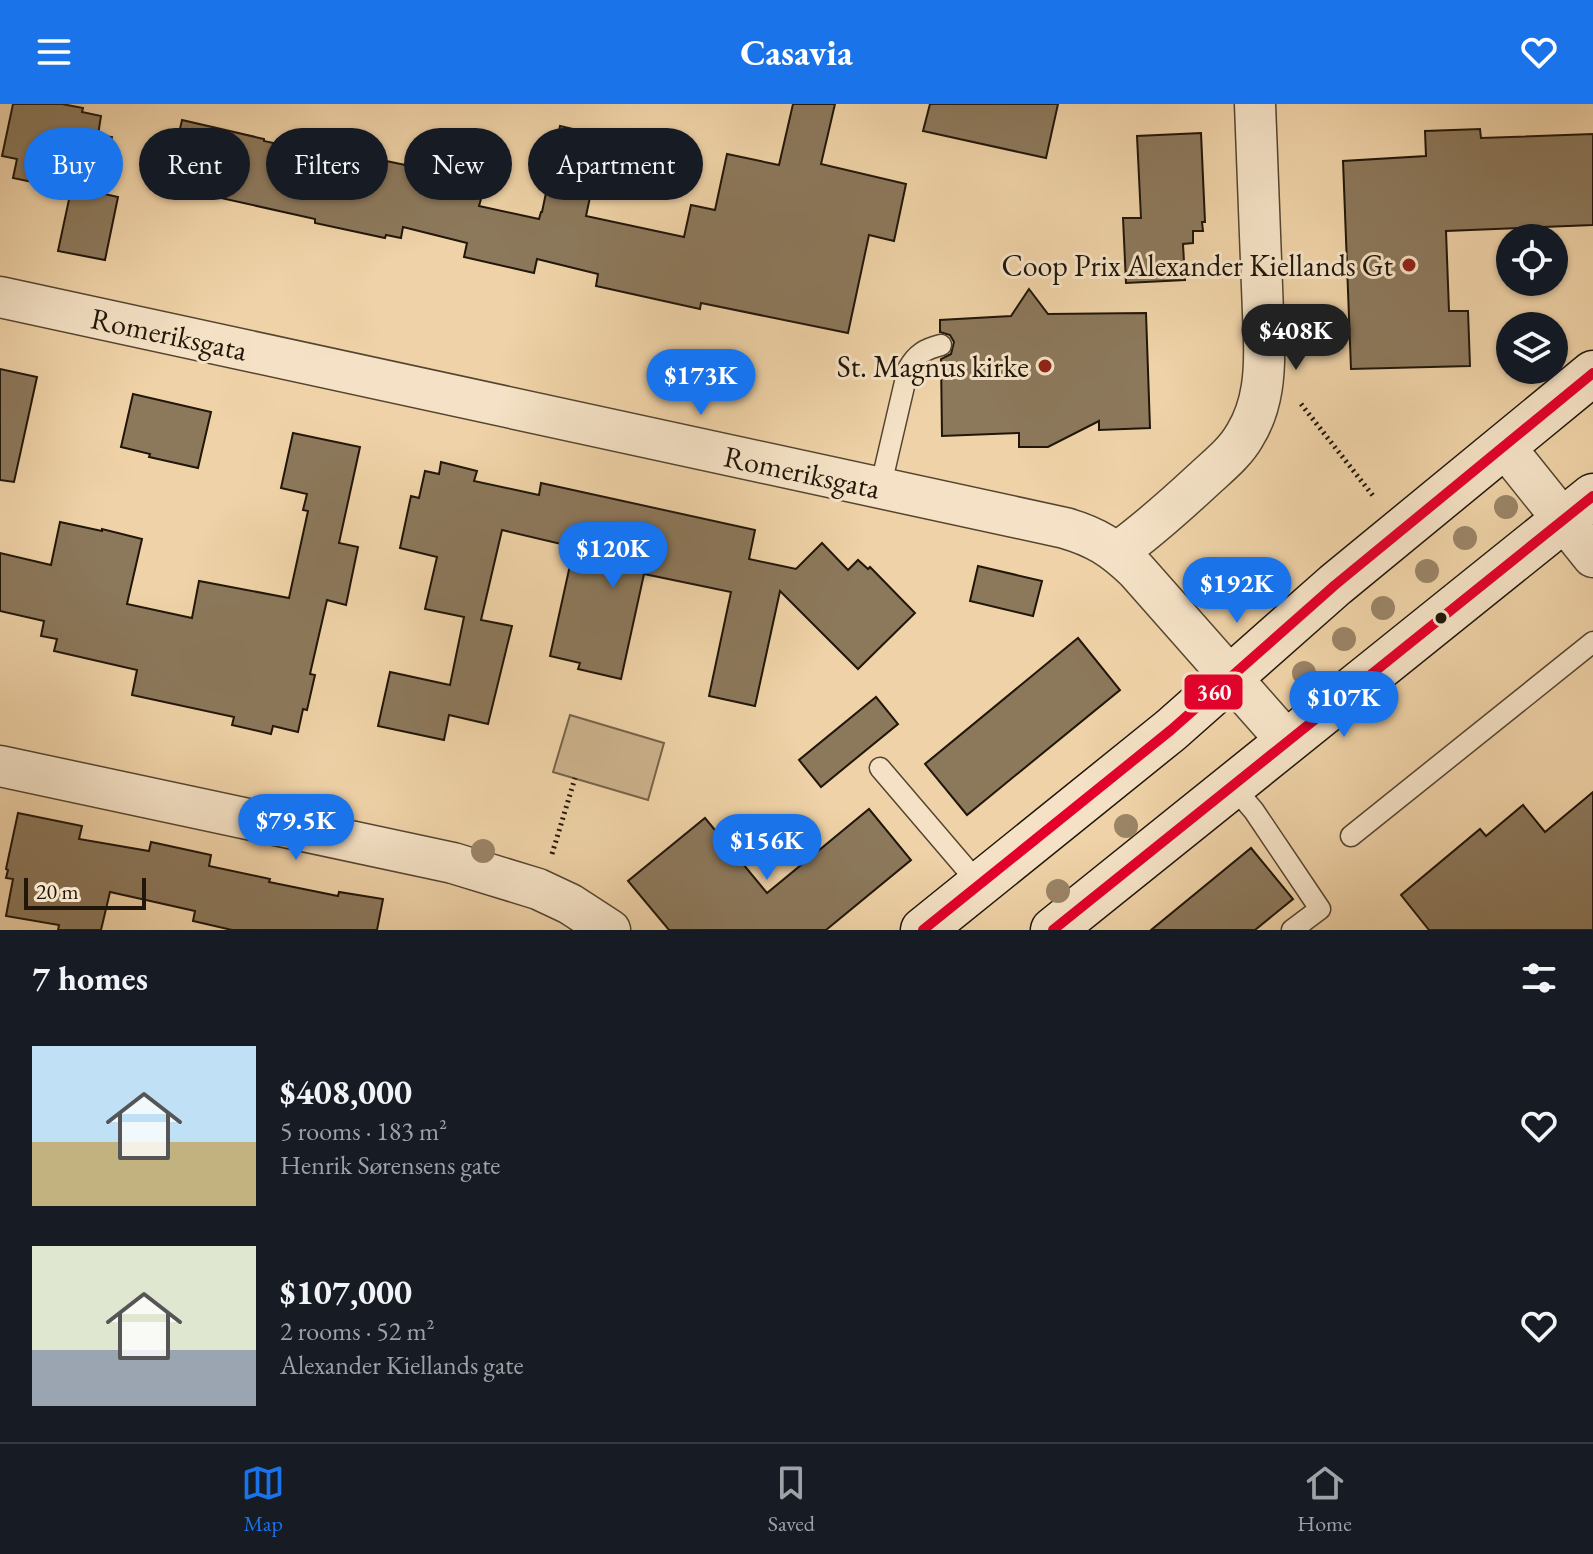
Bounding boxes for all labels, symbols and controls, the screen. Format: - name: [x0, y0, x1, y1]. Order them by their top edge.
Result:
- text: Casavia: [740, 29, 853, 76]
- icon: menu: [32, 30, 76, 74]
- icon: heart: [1517, 30, 1561, 74]
- chip: Buy: [24, 128, 123, 200]
- chip: Rent: [139, 128, 250, 200]
- chip: Filters: [266, 128, 388, 200]
- chip: New: [404, 128, 512, 200]
- chip: Apartment: [528, 128, 703, 200]
- map controls: [1496, 224, 1568, 384]
- button: locate: [1496, 224, 1568, 296]
- place label: Coop Prix Alexander Kiellands Gt: [1001, 246, 1394, 285]
- marker: Coop Prix Alexander Kiellands Gt: [1400, 256, 1418, 274]
- street label: Romeriksgata: [87, 298, 251, 370]
- pin: $408K: [1240, 304, 1352, 372]
- button: layers: [1496, 312, 1568, 384]
- text: $408K: [1259, 313, 1333, 347]
- place label: St. Magnus kirke: [837, 347, 1029, 386]
- pin: $173K: [645, 349, 757, 417]
- marker: St. Magnus kirke: [1036, 357, 1054, 375]
- text: $173K: [664, 358, 738, 392]
- street label: Romeriksgata: [720, 436, 884, 508]
- pin: $120K: [557, 522, 669, 590]
- text: $120K: [576, 531, 650, 565]
- pin: $192K: [1181, 557, 1293, 625]
- text: $192K: [1200, 566, 1274, 600]
- unlabelled marker: [1433, 610, 1449, 626]
- pin: $107K: [1288, 671, 1400, 739]
- line badge: 360: [1183, 673, 1244, 711]
- text: 360: [1197, 678, 1232, 707]
- text: $107K: [1307, 680, 1381, 714]
- pin: $79.5K: [231, 794, 361, 862]
- text: $79.5K: [256, 803, 336, 837]
- pin: $156K: [711, 814, 823, 882]
- text: $156K: [730, 823, 804, 857]
- scale bar: [24, 874, 146, 910]
- text: 20 m: [36, 877, 79, 906]
- text: 7 homes: [32, 956, 148, 1000]
- icon: filters: [1517, 956, 1561, 1000]
- text: $408,000: [280, 1070, 412, 1114]
- icon: home: [96, 1078, 192, 1174]
- icon: heart: [1517, 1104, 1561, 1148]
- text: 5 rooms · 183 m²: [280, 1114, 447, 1148]
- text: Henrik Sørensens gate: [280, 1148, 500, 1182]
- text: $107,000: [280, 1270, 412, 1314]
- icon: home: [96, 1278, 192, 1374]
- icon: heart: [1517, 1304, 1561, 1348]
- text: 2 rooms · 52 m²: [280, 1314, 435, 1348]
- text: Alexander Kiellands gate: [280, 1348, 524, 1382]
- tab: Map: [241, 1461, 285, 1538]
- tab: Saved: [768, 1461, 815, 1538]
- tab: Home: [1297, 1461, 1352, 1538]

